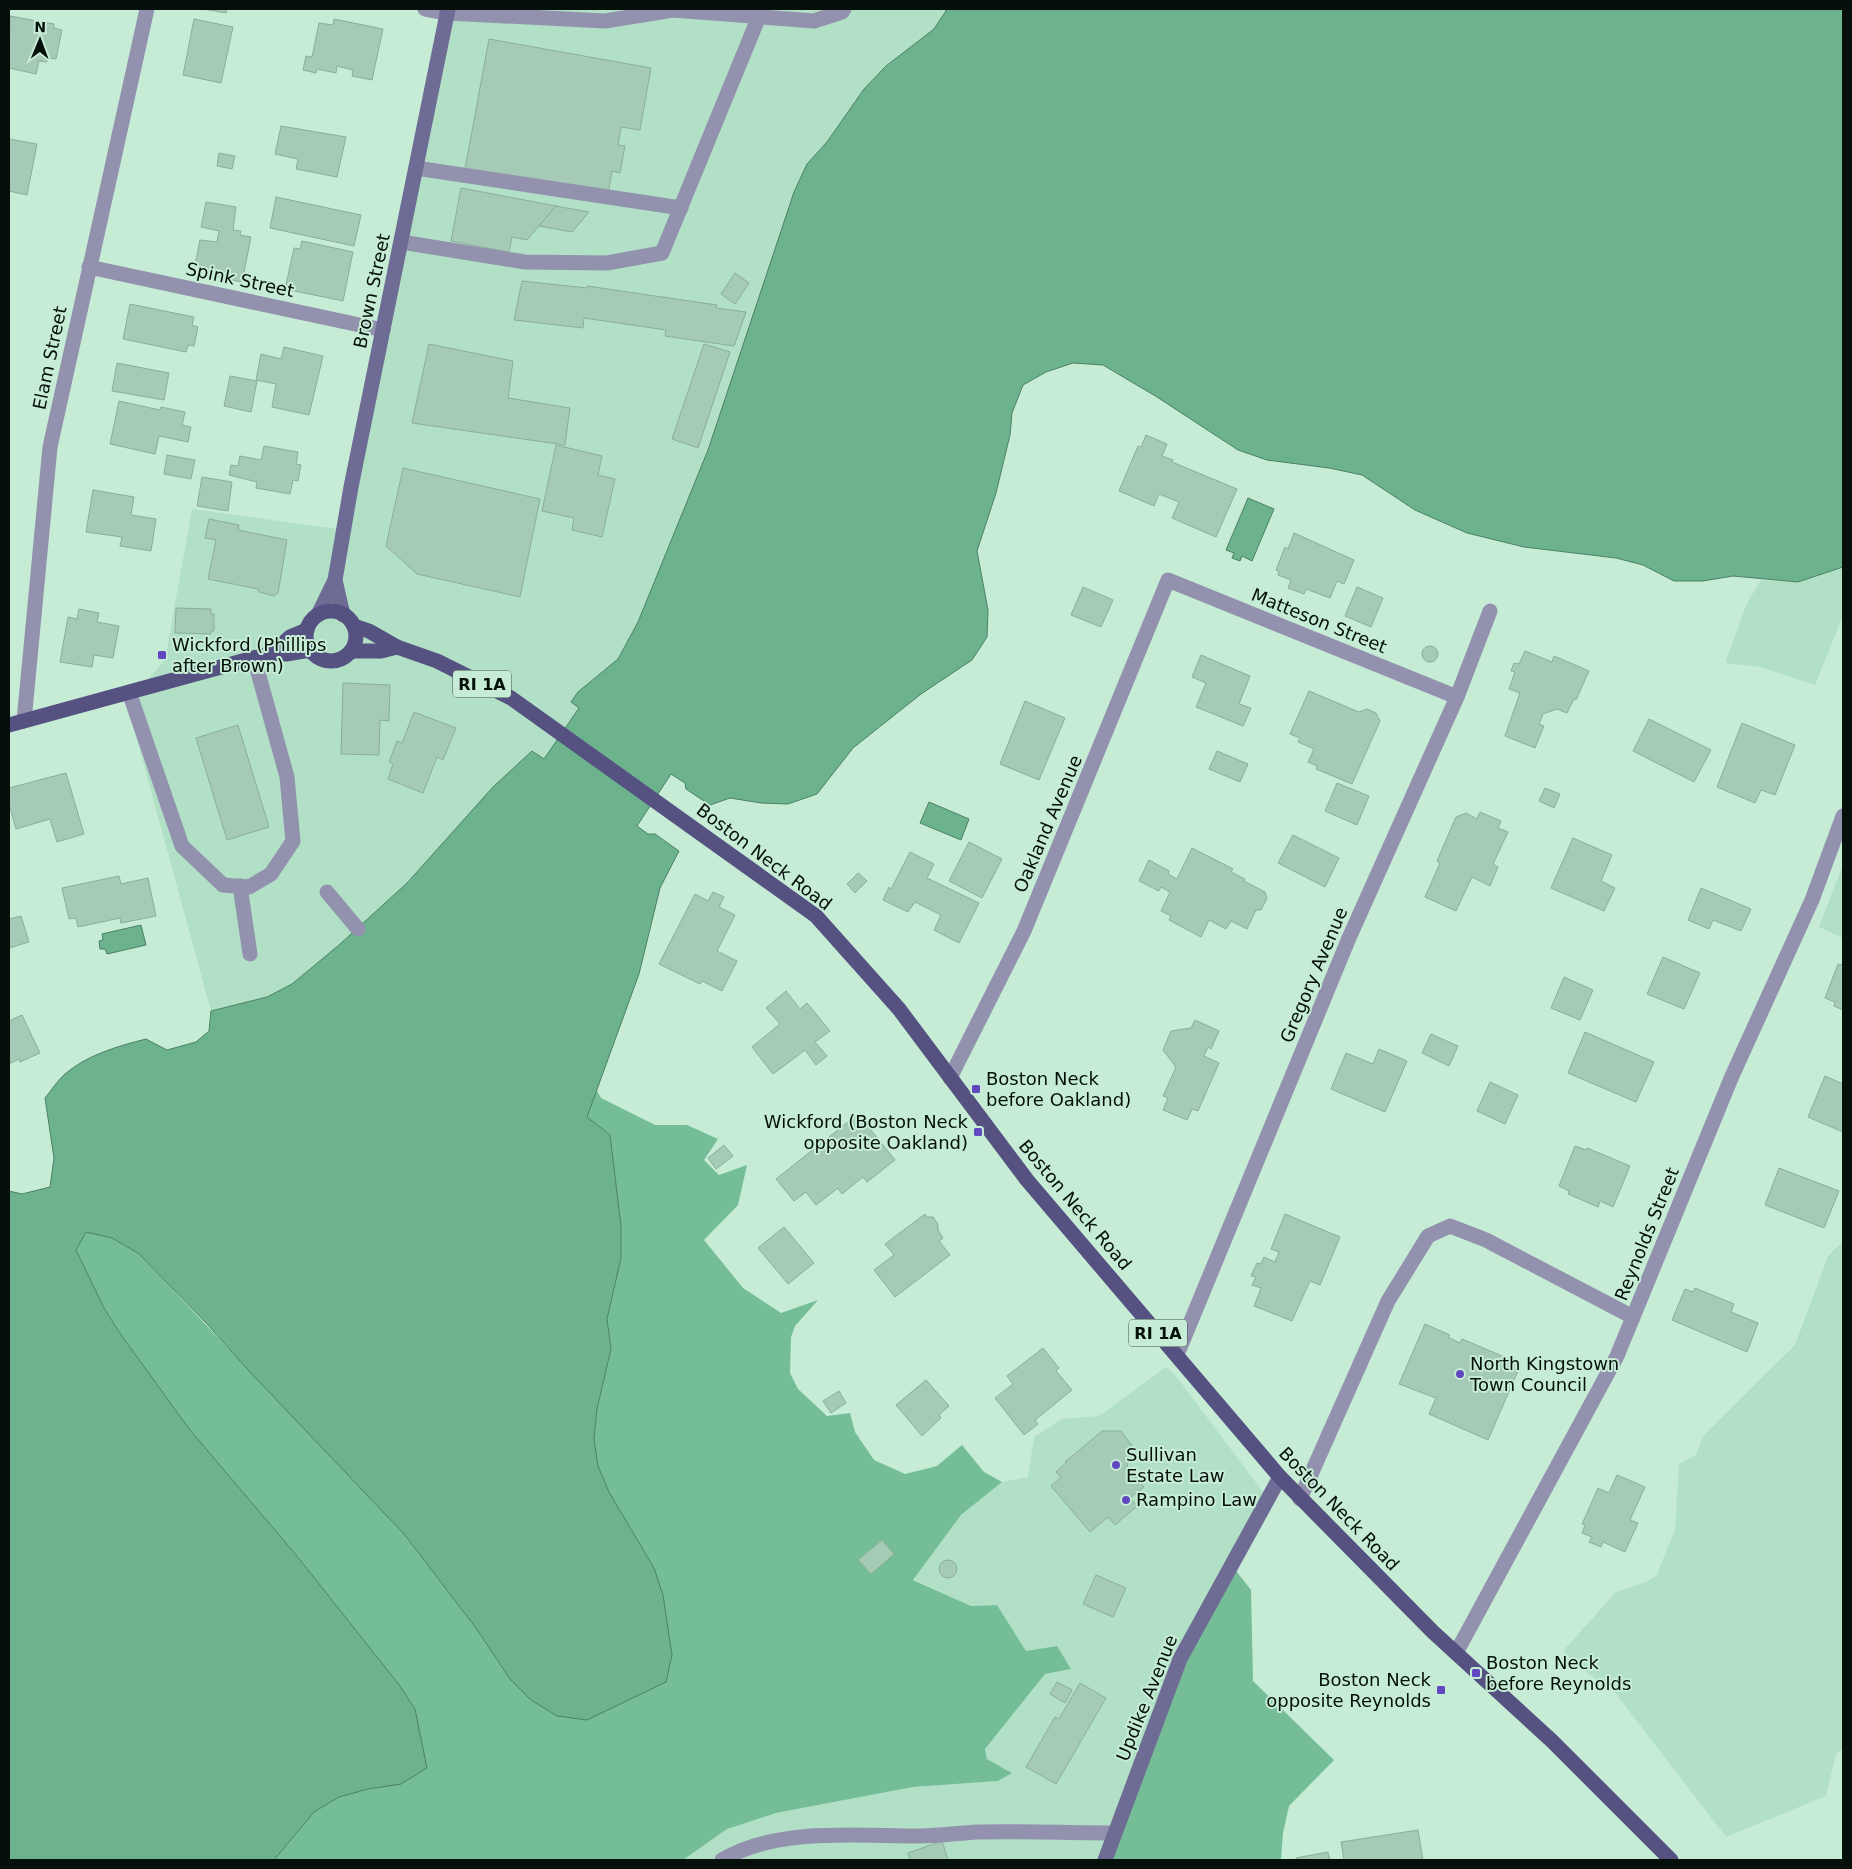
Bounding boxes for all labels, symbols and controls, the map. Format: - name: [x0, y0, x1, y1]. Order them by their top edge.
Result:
- north arrow: [15, 15, 65, 65]
- text: N: [34, 19, 46, 35]
- street label: Brown Street: [349, 232, 394, 350]
- street label: Spink Street: [184, 258, 296, 301]
- street label: Elam Street: [28, 304, 71, 412]
- street label: Matteson Street: [1249, 584, 1390, 657]
- place label: Wickford (Phillips after Brown): [172, 634, 326, 676]
- marker: Wickford (Phillips after Brown): [156, 649, 168, 661]
- road number: RI 1A: [453, 671, 511, 698]
- street label: Oakland Avenue: [1009, 752, 1086, 896]
- street label: Boston Neck Road: [693, 799, 836, 914]
- street label: Gregory Avenue: [1276, 904, 1352, 1046]
- place label: Boston Neck before Oakland): [986, 1068, 1131, 1110]
- marker: Boston Neck before Oakland): [970, 1083, 982, 1095]
- place label: Wickford (Boston Neck opposite Oakland): [764, 1111, 969, 1153]
- marker: Wickford (Boston Neck opposite Oakland): [972, 1126, 984, 1138]
- street label: Boston Neck Road: [1015, 1135, 1136, 1274]
- street label: Reynolds Street: [1610, 1164, 1683, 1304]
- road number: RI 1A: [1129, 1320, 1187, 1346]
- place label: North Kingstown Town Council: [1469, 1353, 1619, 1395]
- marker: North Kingstown Town Council: [1454, 1368, 1466, 1380]
- street label: Boston Neck Road: [1275, 1442, 1404, 1575]
- place label: Sullivan Estate Law: [1126, 1444, 1224, 1486]
- marker: Sullivan Estate Law: [1110, 1459, 1122, 1471]
- place label: Rampino Law: [1136, 1489, 1257, 1510]
- marker: Rampino Law: [1120, 1494, 1132, 1506]
- street label: Updike Avenue: [1112, 1632, 1181, 1764]
- place label: Boston Neck before Reynolds: [1486, 1652, 1631, 1694]
- marker: Boston Neck before Reynolds: [1470, 1667, 1482, 1679]
- place label: Boston Neck opposite Reynolds: [1266, 1669, 1432, 1711]
- marker: Boston Neck opposite Reynolds: [1435, 1684, 1447, 1696]

